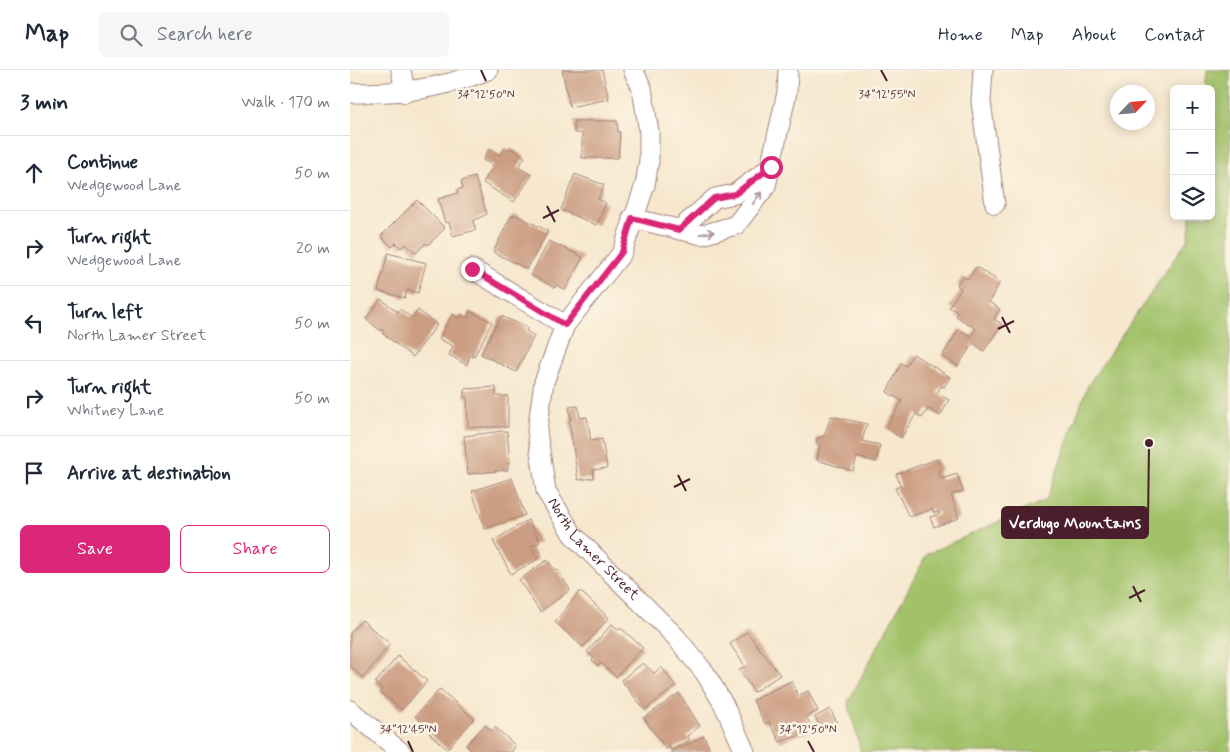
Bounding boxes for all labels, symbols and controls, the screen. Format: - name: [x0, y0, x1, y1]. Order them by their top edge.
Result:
- search box: [99, 12, 449, 57]
- text: Map: [25, 19, 69, 50]
- icon: search: [117, 21, 145, 49]
- text: Search here: [157, 22, 253, 47]
- text: Home: [938, 23, 983, 47]
- text: Map: [1011, 23, 1044, 47]
- text: About: [1072, 23, 1116, 47]
- text: Contact: [1144, 23, 1205, 47]
- north arrow: [1110, 85, 1155, 130]
- map controls: [1170, 85, 1215, 220]
- button: +: [1170, 85, 1215, 130]
- text: 34°12'50"N: [457, 87, 515, 103]
- text: 34°12'55"N: [859, 87, 915, 103]
- text: 3 min: [20, 89, 68, 117]
- text: Walk · 170 m: [241, 92, 330, 113]
- button: −: [1170, 130, 1215, 175]
- text: Continue: [67, 150, 138, 175]
- route start: [760, 156, 783, 179]
- icon: ahead: [20, 159, 48, 187]
- text: 50 m: [294, 163, 330, 184]
- text: Wedgewood Lane: [67, 175, 181, 196]
- button: layers: [1170, 175, 1215, 220]
- one-way arrow: [752, 191, 762, 205]
- text: Turn right: [67, 225, 151, 250]
- one-way arrow: [699, 228, 715, 238]
- icon: right: [20, 234, 48, 262]
- text: 20 m: [296, 238, 330, 259]
- text: Wedgewood Lane: [67, 250, 181, 271]
- route end: [461, 258, 484, 281]
- text: Turn left: [67, 300, 143, 325]
- icon: left: [20, 309, 48, 337]
- text: 50 m: [294, 313, 330, 334]
- text: North Lamer Street: [67, 325, 207, 346]
- text: Turn right: [67, 375, 151, 400]
- icon: right: [20, 384, 48, 412]
- text: 50 m: [294, 388, 330, 409]
- text: Whitney Lane: [67, 400, 164, 421]
- icon: arrive: [20, 459, 48, 487]
- text: Arrive at destination: [67, 461, 231, 486]
- street label: North Lamer Street: [543, 494, 644, 605]
- callout: Verdugo Mountains: [1002, 507, 1148, 538]
- text: Verdugo Mountains: [1009, 513, 1142, 535]
- button: Save: [20, 525, 170, 573]
- button: Share: [180, 525, 330, 573]
- text: 34°12'45"N: [380, 722, 436, 738]
- text: 34°12'50"N: [779, 722, 837, 738]

